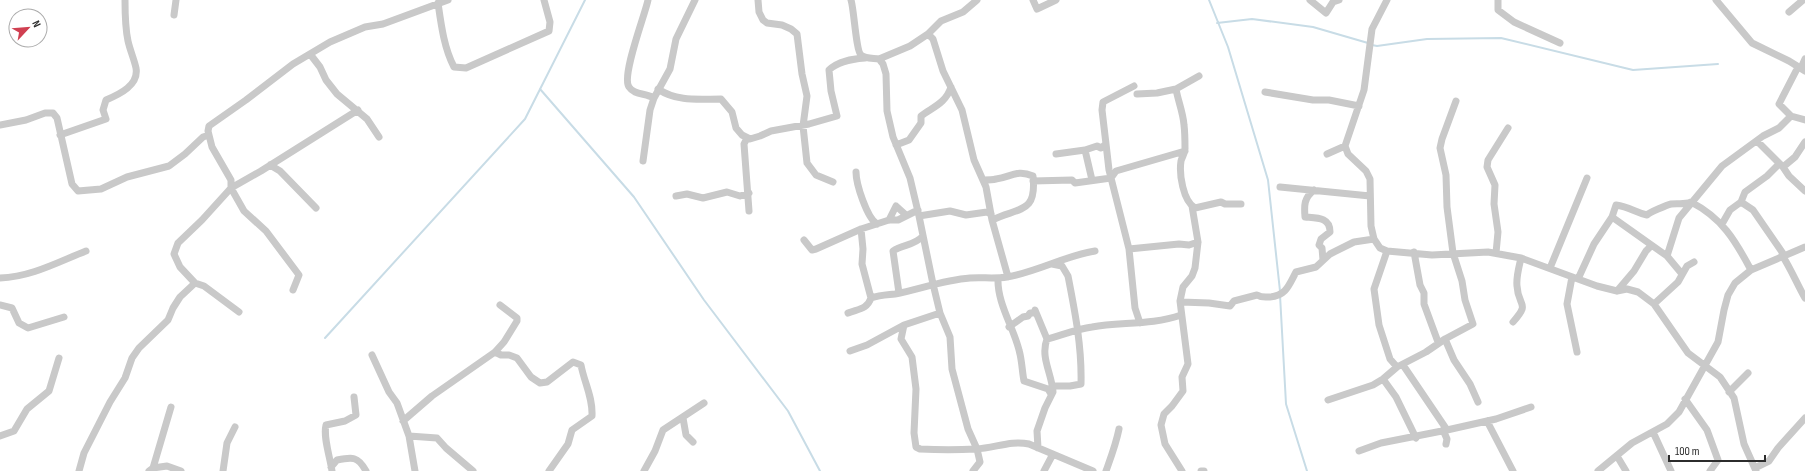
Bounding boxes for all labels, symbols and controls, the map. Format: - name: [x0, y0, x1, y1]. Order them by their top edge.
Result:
- north arrow: [8, 8, 48, 48]
- text: N: [29, 18, 44, 29]
- scale bar: [1669, 437, 1765, 463]
- text: 100 m: [1675, 444, 1700, 459]

